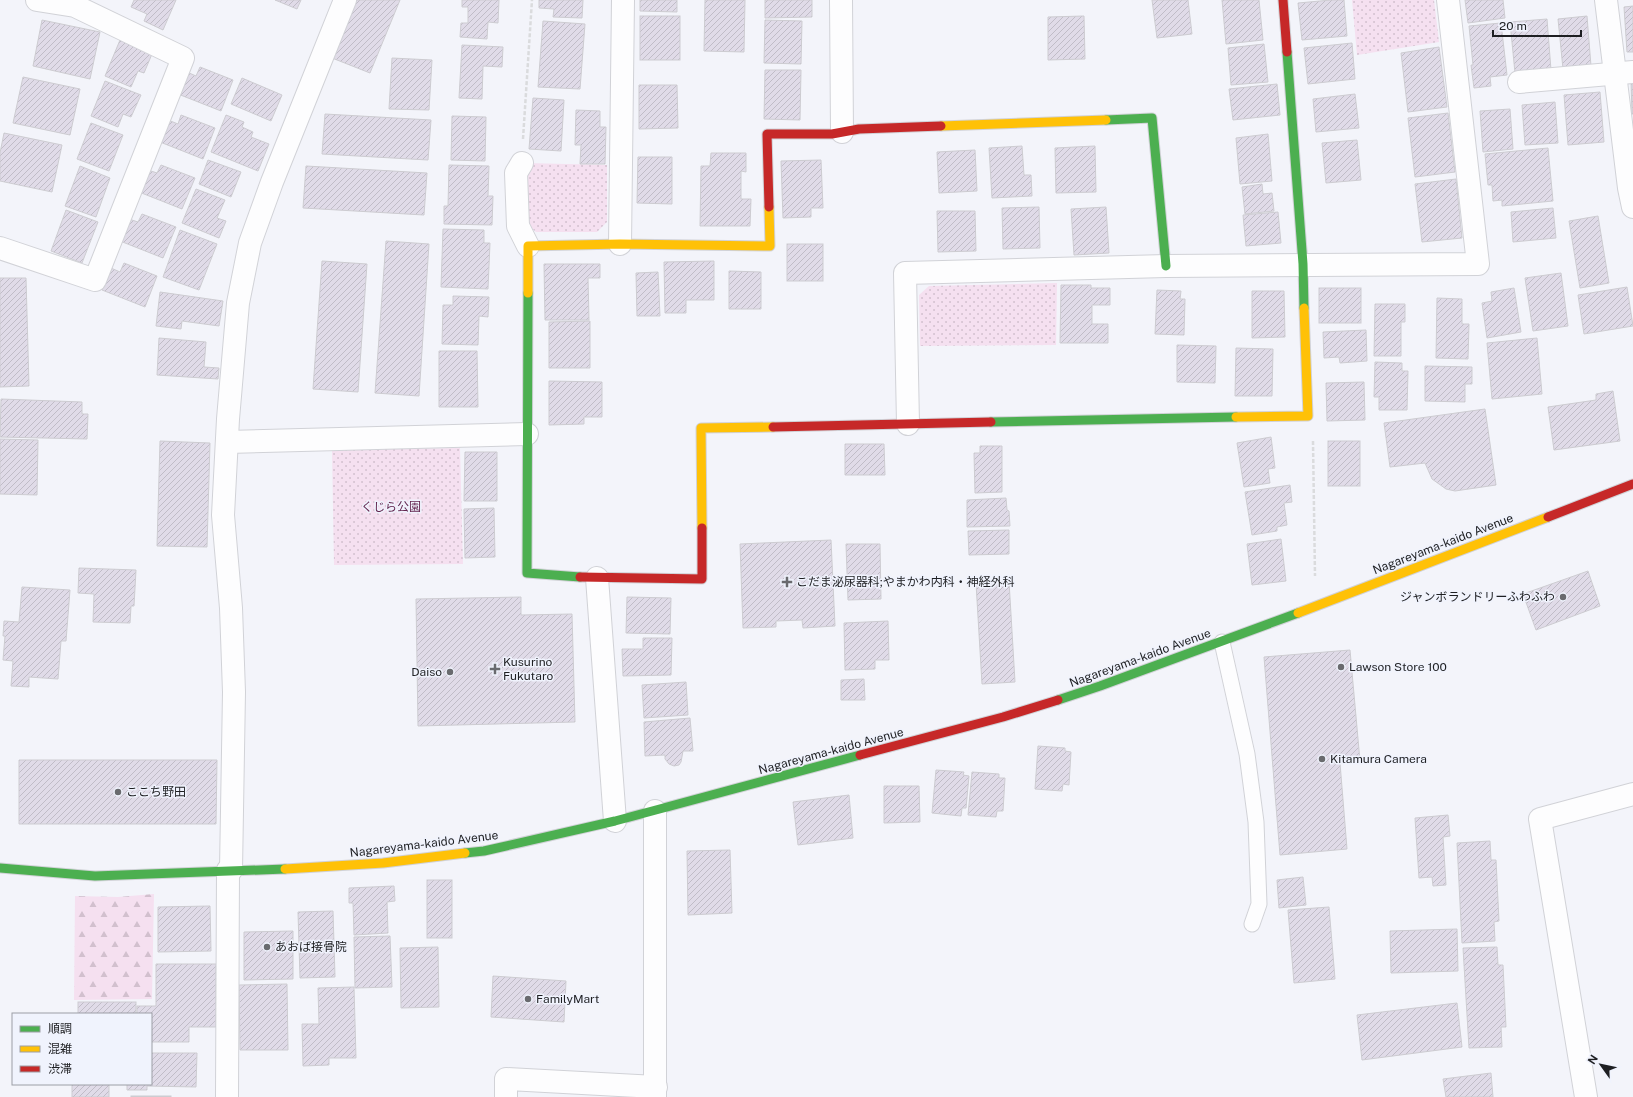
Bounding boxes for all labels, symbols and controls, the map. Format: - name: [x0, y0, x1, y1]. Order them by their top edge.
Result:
- scale bar: [1493, 12, 1581, 38]
- text: 20 m: [1499, 19, 1527, 33]
- park label: くじら公園: [361, 500, 421, 514]
- street label: Nagareyama-kaido Avenue: [1371, 511, 1515, 577]
- place label: こだま泌尿器科;やまかわ内科・神経外科: [796, 575, 1015, 589]
- marker: こだま泌尿器科;やまかわ内科・神経外科: [781, 576, 793, 588]
- place label: ジャンボランドリーふわふわ: [1400, 590, 1555, 604]
- marker: ジャンボランドリーふわふわ: [1558, 592, 1568, 602]
- street label: Nagareyama-kaido Avenue: [1067, 626, 1213, 690]
- place label: Kusurino Fukutaro: [503, 655, 553, 683]
- place label: Lawson Store 100: [1349, 660, 1447, 674]
- marker: Lawson Store 100: [1336, 662, 1346, 672]
- marker: Kusurino Fukutaro: [490, 664, 500, 674]
- place label: Daiso: [411, 665, 442, 679]
- marker: Daiso: [445, 667, 455, 677]
- street label: Nagareyama-kaido Avenue: [757, 725, 905, 777]
- place label: Kitamura Camera: [1330, 752, 1427, 766]
- marker: Kitamura Camera: [1317, 754, 1327, 764]
- place label: ここち野田: [126, 785, 186, 799]
- marker: ここち野田: [113, 787, 123, 797]
- street label: Nagareyama-kaido Avenue: [349, 828, 499, 860]
- place label: あおば接骨院: [275, 940, 347, 954]
- marker: あおば接骨院: [262, 942, 272, 952]
- place label: FamilyMart: [536, 992, 600, 1006]
- marker: FamilyMart: [523, 994, 533, 1004]
- legend: [12, 1013, 152, 1085]
- text: 順調: [48, 1022, 72, 1036]
- text: 混雑: [48, 1042, 72, 1056]
- north arrow: [1581, 1045, 1621, 1085]
- text: N: [1585, 1053, 1600, 1066]
- text: 渋滞: [48, 1062, 72, 1076]

